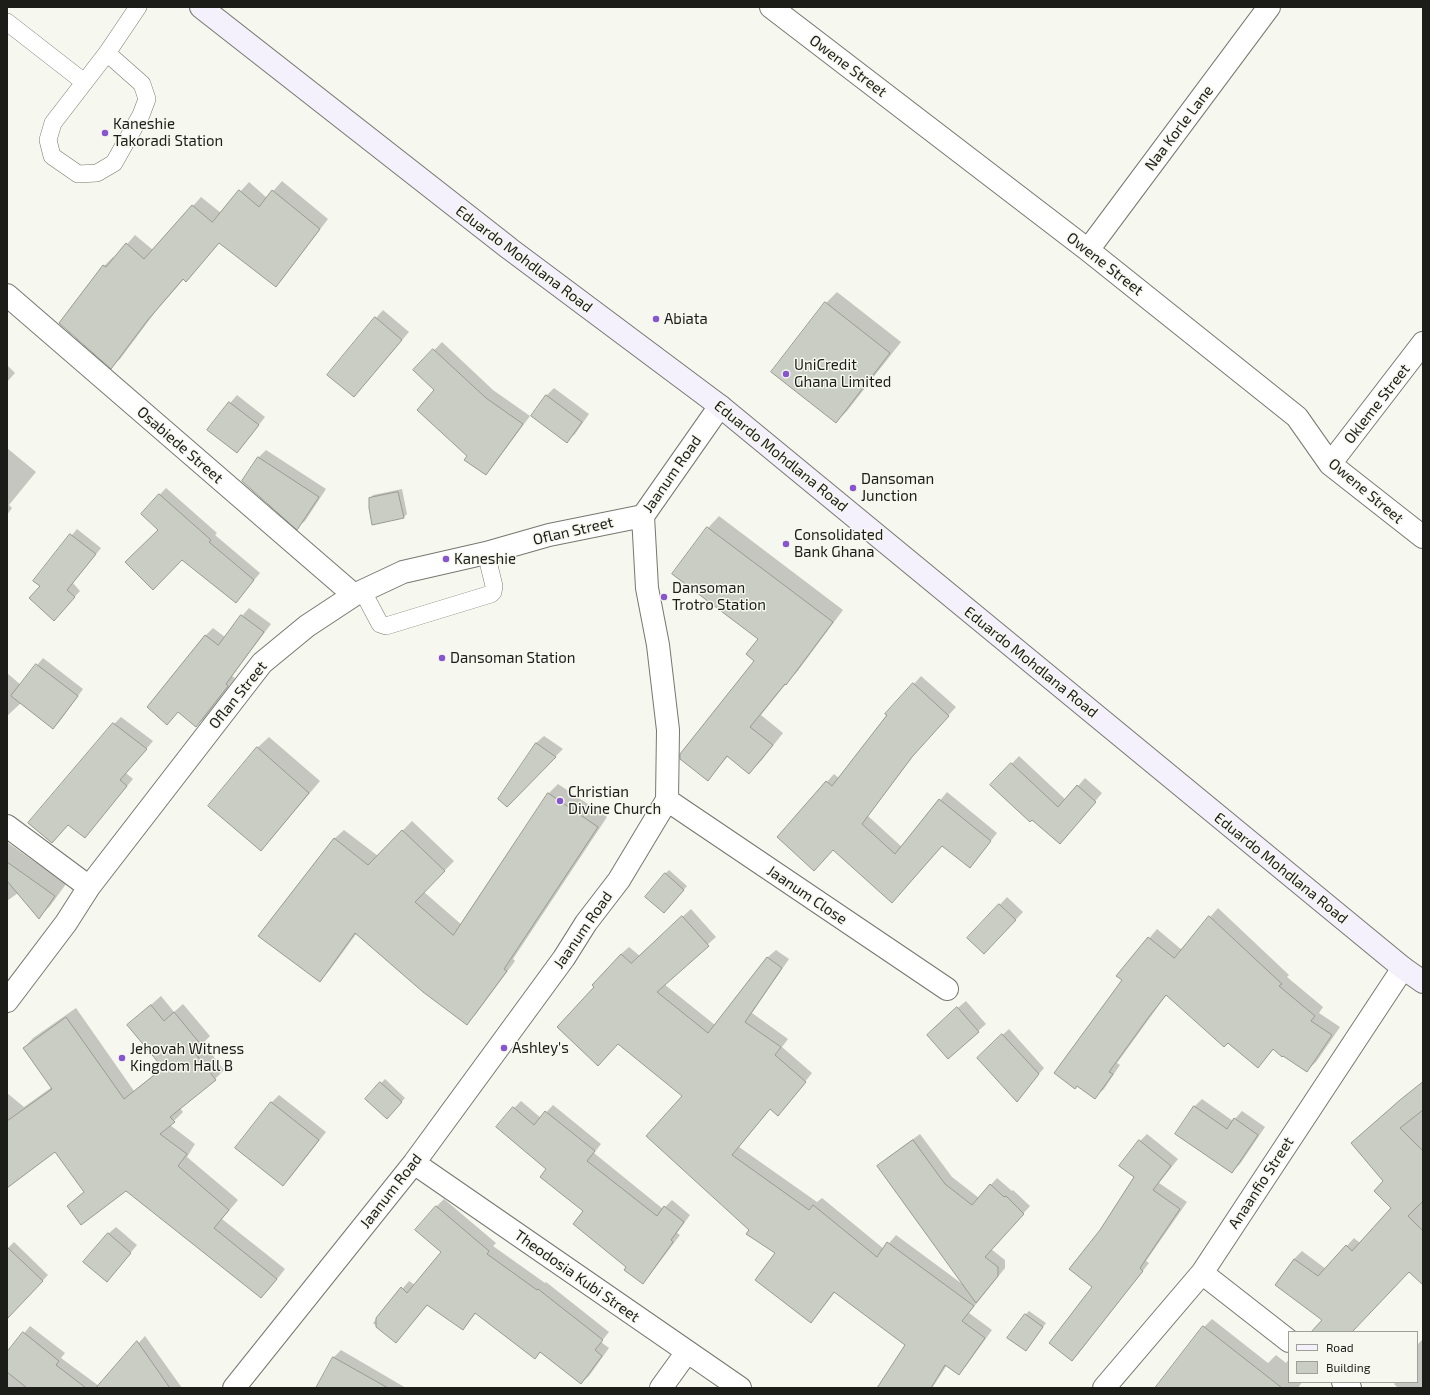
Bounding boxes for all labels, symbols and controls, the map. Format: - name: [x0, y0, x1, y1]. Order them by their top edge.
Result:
- street label: Owene Street: [806, 31, 890, 101]
- street label: Naa Korle Lane: [1141, 82, 1217, 174]
- place label: Kaneshie Takoradi Station: [113, 115, 223, 150]
- marker: Kaneshie Takoradi Station: [100, 128, 110, 138]
- street label: Eduardo Mohdlana Road: [452, 202, 596, 316]
- street label: Owene Street: [1063, 229, 1147, 299]
- place label: Abiata: [664, 310, 708, 328]
- marker: Abiata: [651, 314, 661, 324]
- place label: UniCredit Ghana Limited: [794, 356, 891, 391]
- street label: Okleme Street: [1340, 360, 1414, 448]
- marker: UniCredit Ghana Limited: [781, 369, 791, 379]
- street label: Eduardo Mohdlana Road: [711, 397, 851, 515]
- street label: Osabiede Street: [133, 403, 227, 487]
- street label: Jaanum Road: [639, 432, 705, 516]
- street label: Owene Street: [1325, 454, 1407, 528]
- place label: Dansoman Junction: [861, 470, 934, 505]
- marker: Dansoman Junction: [848, 483, 858, 493]
- street label: Oflan Street: [531, 513, 615, 549]
- place label: Consolidated Bank Ghana: [794, 526, 883, 561]
- marker: Consolidated Bank Ghana: [781, 539, 791, 549]
- place label: Kaneshie: [454, 550, 516, 568]
- marker: Kaneshie: [441, 554, 451, 564]
- place label: Dansoman Trotro Station: [672, 579, 766, 614]
- marker: Dansoman Trotro Station: [659, 592, 669, 602]
- street label: Eduardo Mohdlana Road: [961, 603, 1101, 721]
- place label: Dansoman Station: [450, 649, 575, 667]
- marker: Dansoman Station: [437, 653, 447, 663]
- street label: Oflan Street: [205, 657, 271, 733]
- place label: Christian Divine Church: [568, 783, 661, 818]
- marker: Christian Divine Church: [555, 796, 565, 806]
- street label: Eduardo Mohdlana Road: [1211, 809, 1351, 927]
- street label: Jaanum Close: [764, 862, 850, 928]
- street label: Jaanum Road: [550, 888, 616, 972]
- place label: Ashley's: [512, 1039, 569, 1057]
- place label: Jehovah Witness Kingdom Hall B: [130, 1040, 244, 1075]
- marker: Ashley's: [499, 1043, 509, 1053]
- marker: Jehovah Witness Kingdom Hall B: [117, 1053, 127, 1063]
- street label: Anaanfio Street: [1225, 1134, 1297, 1232]
- street label: Jaanum Road: [356, 1150, 426, 1232]
- street label: Theodosia Kubi Street: [511, 1226, 643, 1326]
- legend: [1288, 1331, 1418, 1383]
- text: Road: [1326, 1340, 1354, 1354]
- text: Building: [1326, 1360, 1370, 1374]

